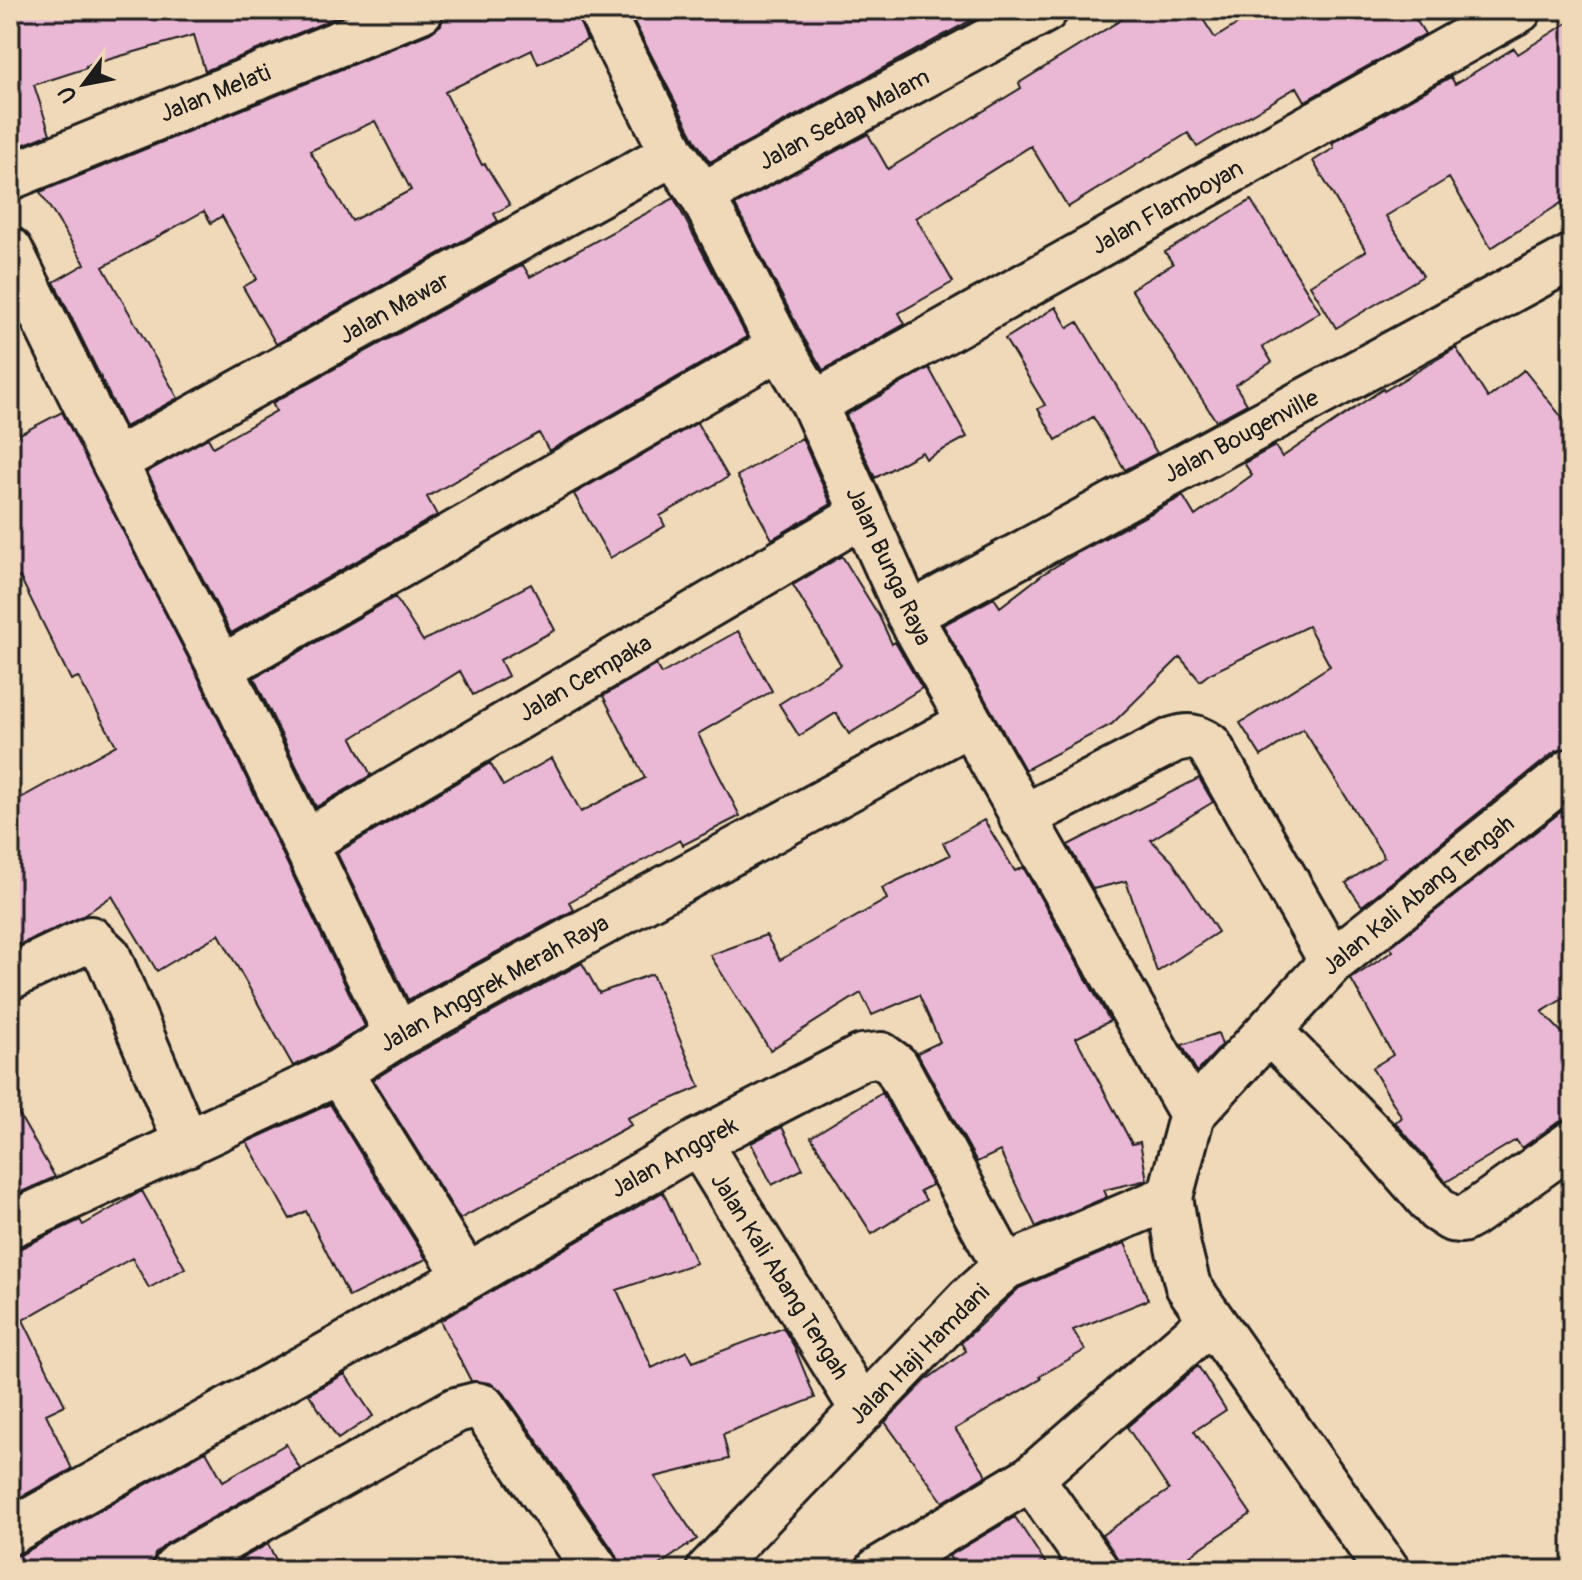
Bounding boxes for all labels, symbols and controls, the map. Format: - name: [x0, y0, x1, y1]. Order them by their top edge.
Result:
- north arrow: [44, 44, 124, 124]
- street label: Jalan Melati: [156, 58, 275, 129]
- street label: Jalan Sedap Malam: [754, 62, 935, 177]
- text: U: [52, 80, 84, 108]
- street label: Jalan Flamboyan: [1086, 154, 1248, 261]
- street label: Jalan Mawar: [334, 266, 455, 351]
- street label: Jalan Bougenville: [1159, 383, 1324, 489]
- street label: Jalan Bunga Raya: [839, 482, 938, 650]
- street label: Jalan Cempaka: [513, 629, 657, 728]
- street label: Jalan Kali Abang Tengah: [1317, 809, 1520, 982]
- street label: Jalan Anggrek Merah Raya: [374, 908, 614, 1059]
- street label: Jalan Anggrek: [606, 1111, 743, 1204]
- street label: Jalan Kali Abang Tengah: [704, 1167, 855, 1385]
- street label: Jalan Haji Hamdani: [843, 1278, 996, 1431]

